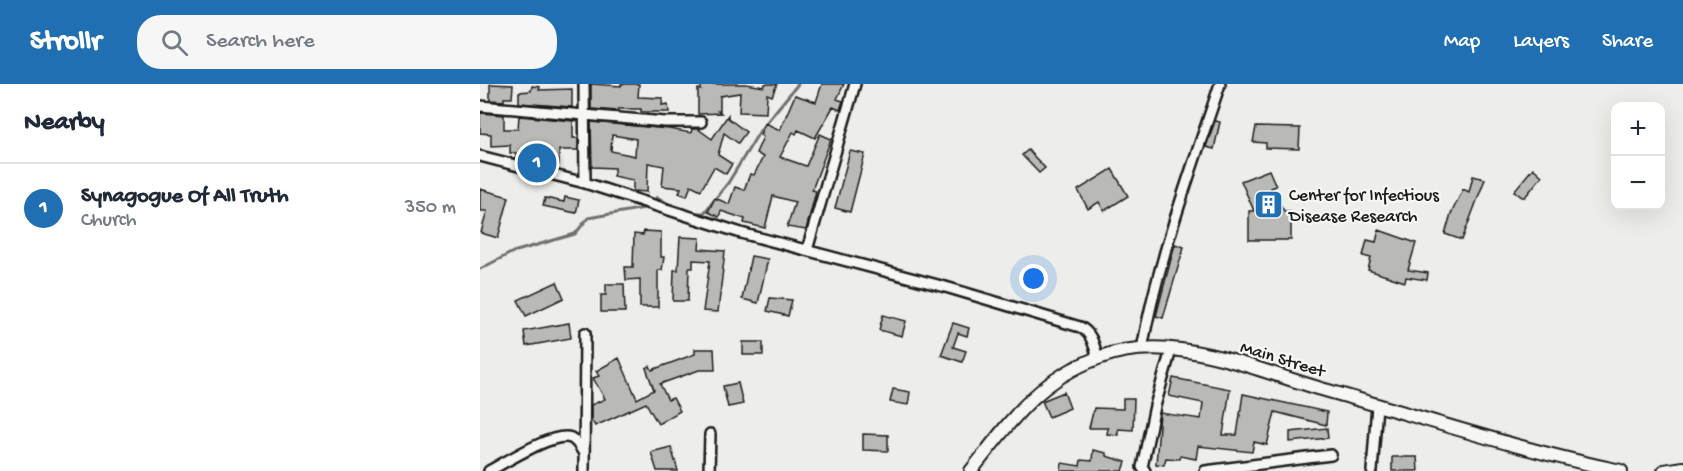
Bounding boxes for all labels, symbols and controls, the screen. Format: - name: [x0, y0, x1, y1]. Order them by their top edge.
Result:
- search box: [137, 15, 557, 69]
- text: Strollr: [30, 26, 101, 59]
- icon: search: [158, 26, 191, 59]
- text: Search here: [206, 29, 315, 55]
- text: Map: [1444, 30, 1480, 55]
- text: Layers: [1513, 30, 1569, 55]
- text: Share: [1602, 30, 1653, 55]
- map controls: [1611, 102, 1665, 210]
- button: +: [1611, 102, 1665, 156]
- text: Nearby: [24, 108, 105, 139]
- pin: 1: [518, 140, 556, 185]
- button: −: [1611, 156, 1665, 210]
- text: Synagogue Of All Truth: [81, 184, 288, 210]
- place label: Center for Infectious Disease Research: [1288, 186, 1440, 228]
- building icon: Center for Infectious Disease Research: [1252, 188, 1284, 220]
- text: 1: [39, 197, 48, 220]
- text: 350 m: [405, 197, 456, 220]
- text: Church: [81, 210, 137, 233]
- your location: [1019, 264, 1048, 293]
- street label: Main Street: [1238, 338, 1329, 384]

